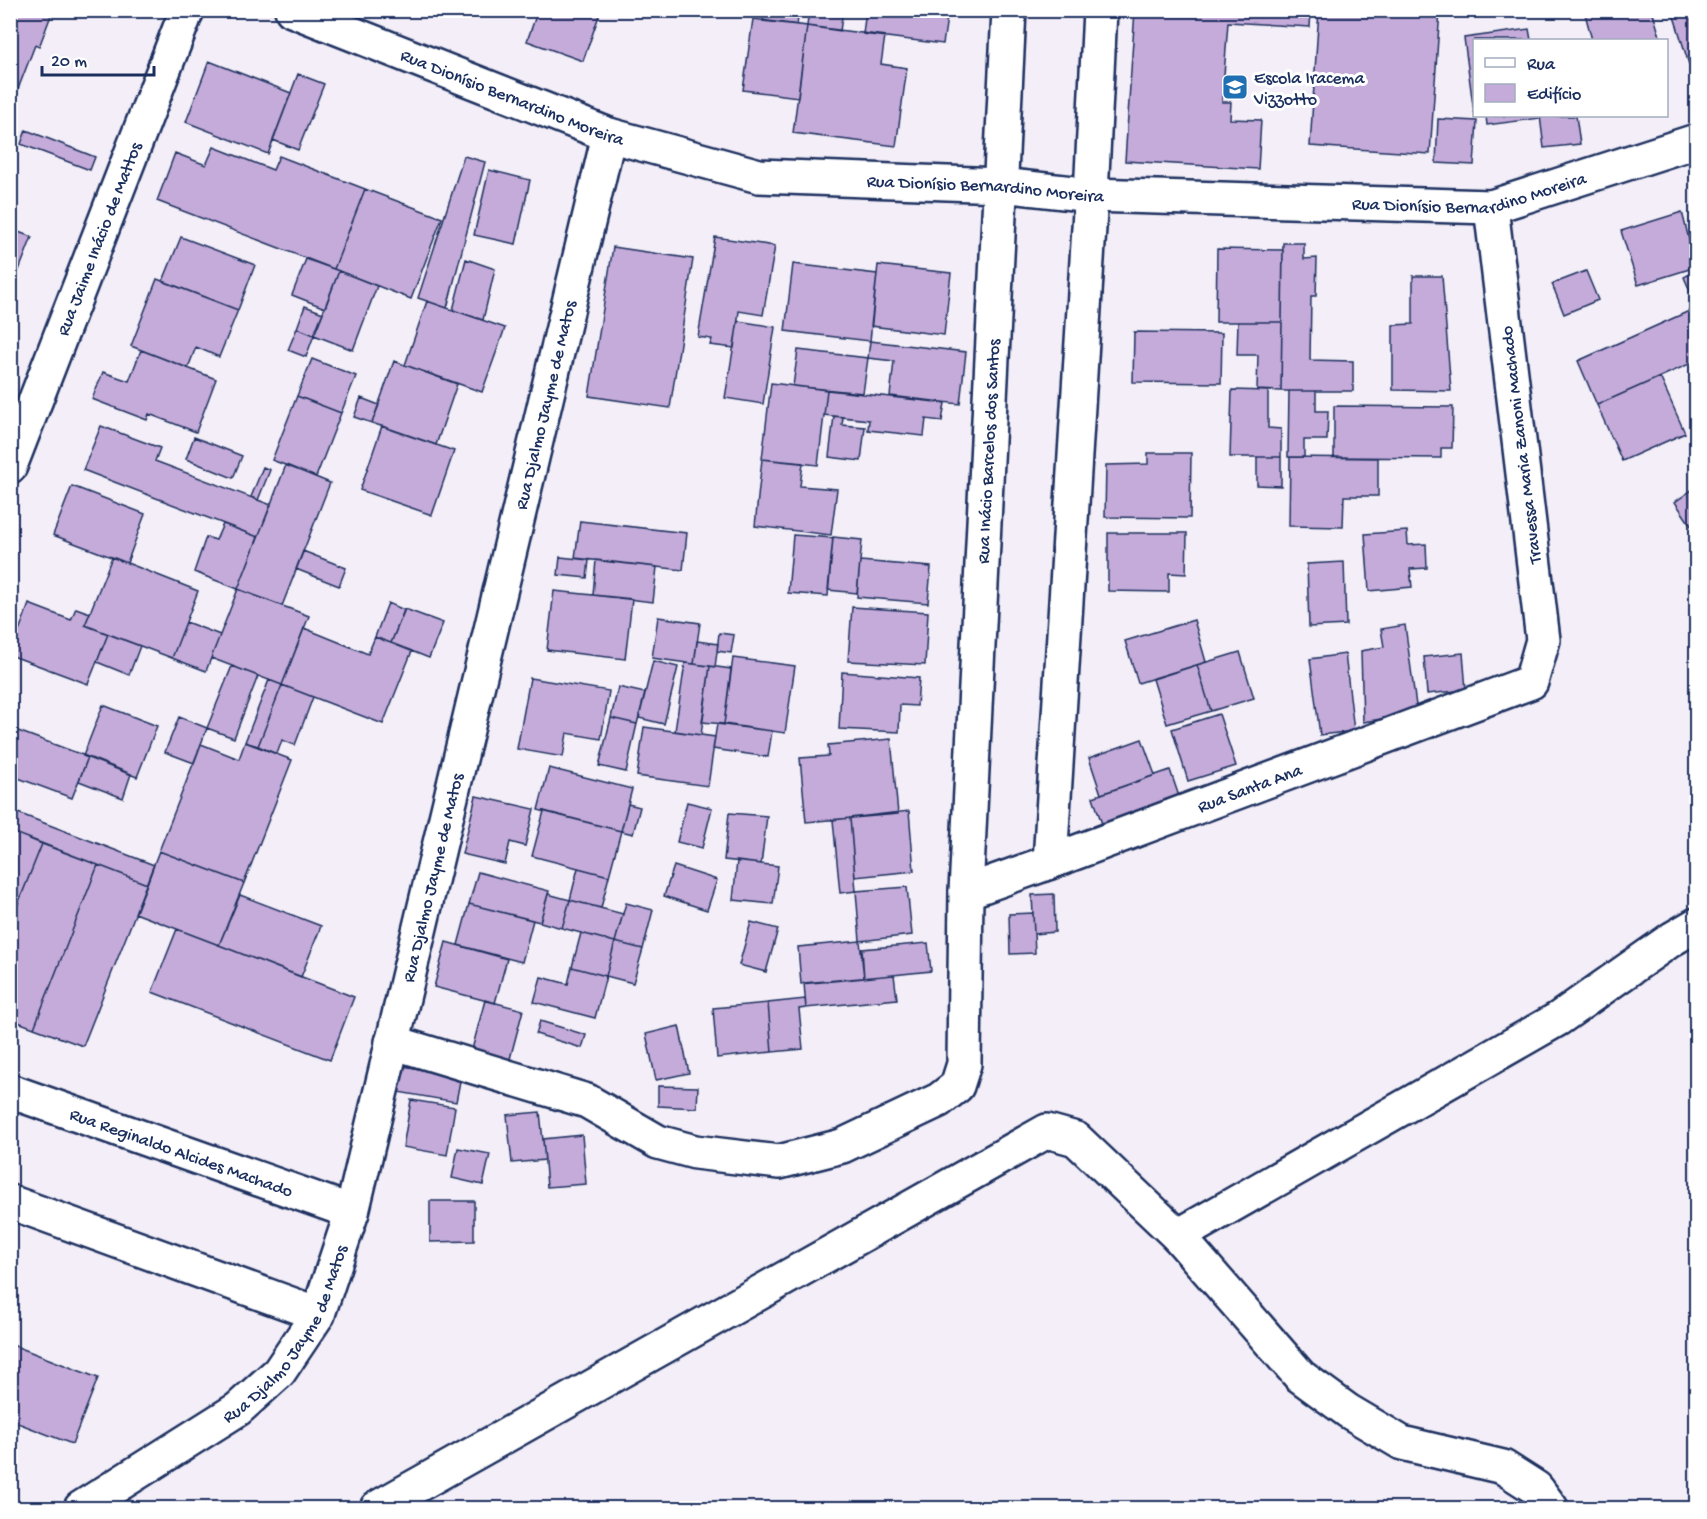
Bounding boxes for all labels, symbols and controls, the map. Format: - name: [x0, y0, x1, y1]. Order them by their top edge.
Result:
- scale bar: [42, 39, 154, 77]
- legend: [1473, 39, 1668, 117]
- street label: Rua Dionísio Bernardino Moreira: [397, 46, 627, 152]
- text: 20 m: [51, 52, 87, 73]
- text: Rua: [1527, 55, 1556, 76]
- place label: Escola Iracema Vizzotto: [1253, 69, 1365, 111]
- school or university icon: Escola Iracema Vizzotto: [1220, 72, 1250, 102]
- text: Edifício: [1527, 85, 1581, 106]
- street label: Rua Jaime Inácio de Mattos: [54, 138, 148, 339]
- street label: Rua Dionísio Bernardino Moreira: [1352, 169, 1590, 220]
- street label: Rua Dionísio Bernardino Moreira: [866, 172, 1105, 208]
- street label: Rua Djalmo Jayme de Matos: [512, 298, 582, 512]
- street label: Travessa Maria Zanoni Machado: [1497, 325, 1548, 566]
- street label: Rua Inácio Barcelos dos Santos: [974, 337, 1006, 564]
- street label: Rua Santa Ana: [1195, 760, 1306, 819]
- street label: Rua Djalmo Jayme de Matos: [399, 770, 470, 985]
- street label: Rua Reginaldo Alcides Machado: [66, 1105, 295, 1203]
- street label: Rua Djalmo Jayme de Matos: [220, 1242, 354, 1429]

